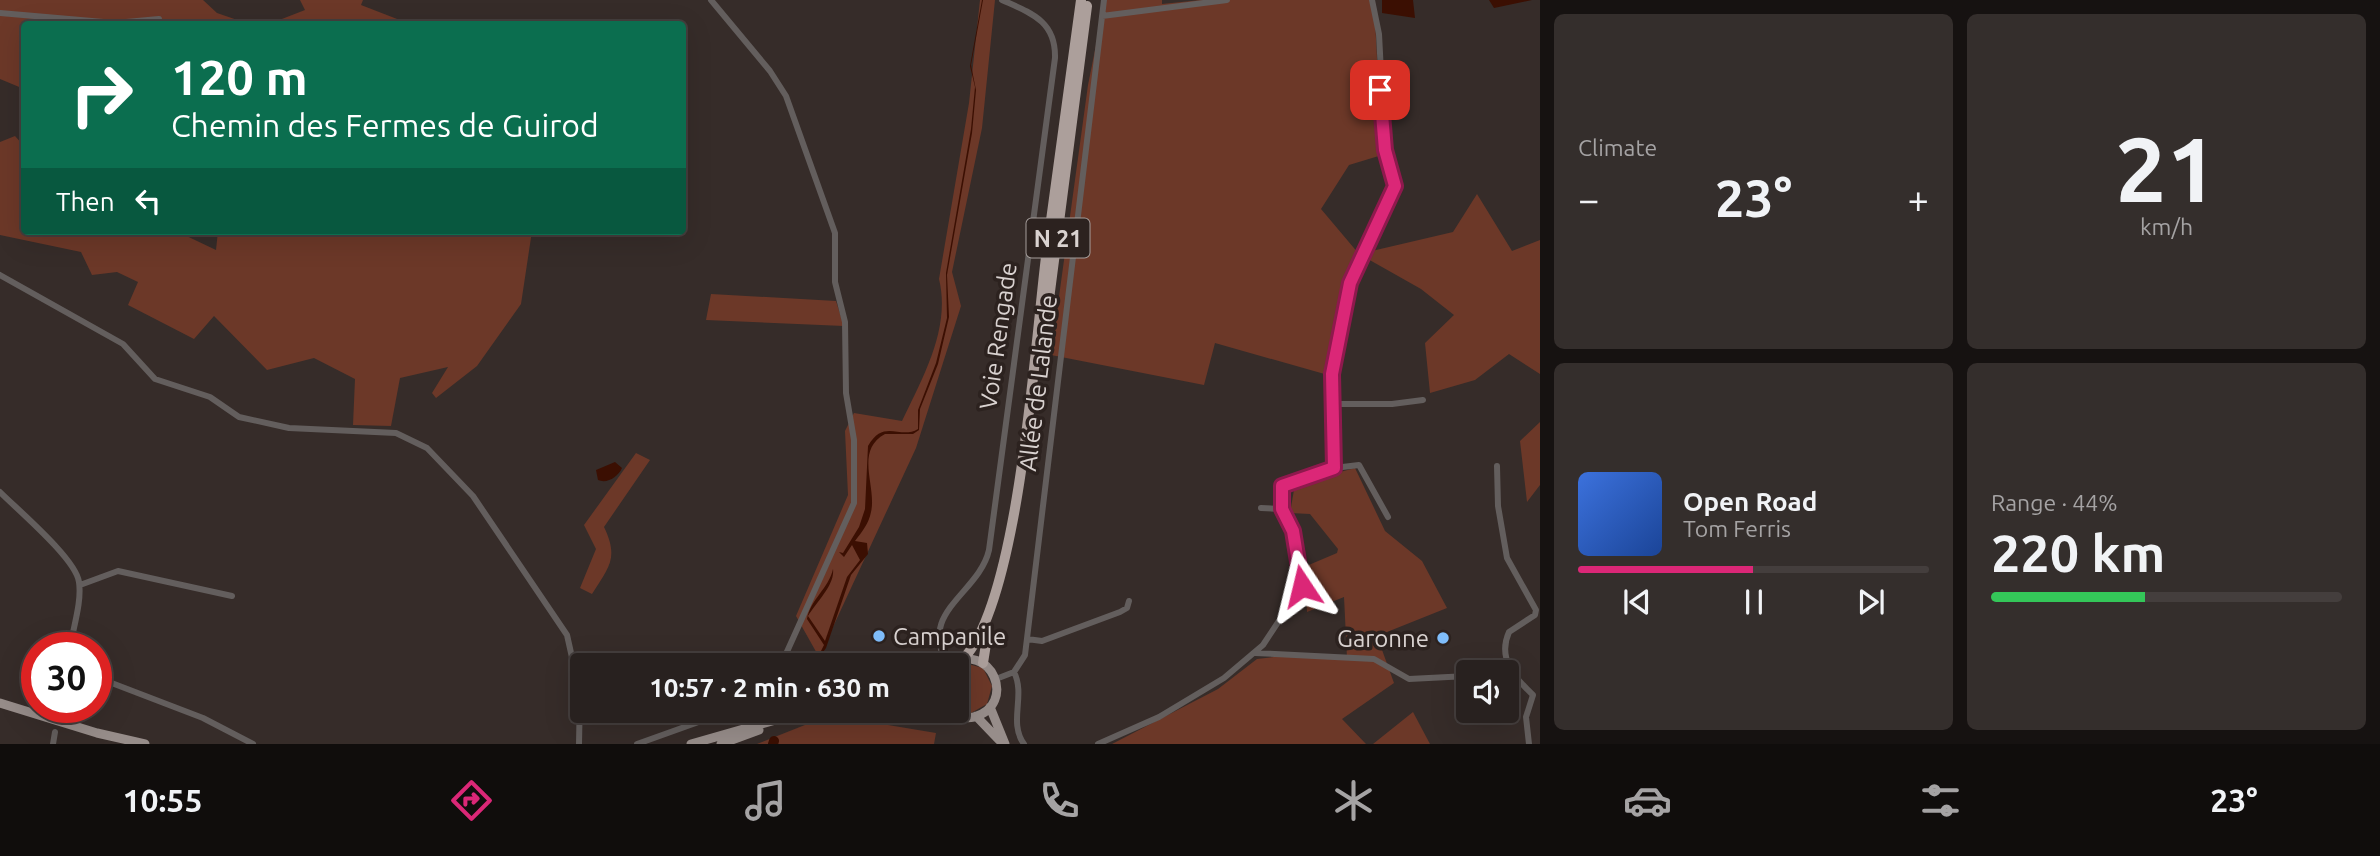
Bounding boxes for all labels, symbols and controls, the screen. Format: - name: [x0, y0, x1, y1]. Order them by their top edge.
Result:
- icon: right: [56, 49, 147, 140]
- text: 120 m: [171, 49, 308, 104]
- pin: [1350, 60, 1410, 120]
- icon: arrive: [1361, 71, 1399, 109]
- text: Chemin des Fermes de Guirod: [171, 107, 599, 143]
- text: 21: [2115, 117, 2218, 219]
- text: Climate: [1578, 135, 1657, 160]
- text: 23°: [1715, 169, 1792, 227]
- text: −: [1578, 178, 1599, 220]
- text: +: [1908, 178, 1929, 220]
- icon: left: [129, 182, 167, 220]
- text: Then: [56, 187, 115, 216]
- text: km/h: [2140, 214, 2193, 239]
- road number: N 21: [1026, 218, 1090, 258]
- street label: Voie Rengade: [974, 261, 1022, 411]
- street label: Allée de Lalande: [1014, 293, 1062, 473]
- text: Open Road: [1683, 487, 1817, 516]
- text: Range · 44%: [1991, 490, 2118, 515]
- text: Tom Ferris: [1683, 516, 1791, 541]
- text: 220 km: [1991, 524, 2165, 582]
- position arrow: [1265, 549, 1339, 623]
- icon: previous: [1618, 583, 1656, 621]
- icon: pause: [1735, 583, 1773, 621]
- icon: next: [1852, 583, 1890, 621]
- place label: Campanile: [893, 623, 1006, 650]
- place label: Garonne: [1337, 625, 1429, 652]
- marker: Campanile: [871, 628, 887, 644]
- marker: Garonne: [1435, 630, 1451, 646]
- speed limit sign: 30: [21, 632, 112, 723]
- map controls: [1456, 660, 1519, 723]
- button: sound: [1456, 660, 1519, 723]
- text: 10:57 · 2 min · 630 m: [649, 673, 890, 702]
- icon: directions: [447, 776, 496, 825]
- icon: music: [741, 776, 790, 825]
- icon: phone: [1035, 776, 1084, 825]
- icon: climate: [1329, 776, 1378, 825]
- icon: car: [1623, 776, 1672, 825]
- icon: filters: [1916, 776, 1965, 825]
- text: 10:55: [122, 782, 202, 818]
- text: 23°: [2210, 782, 2258, 818]

